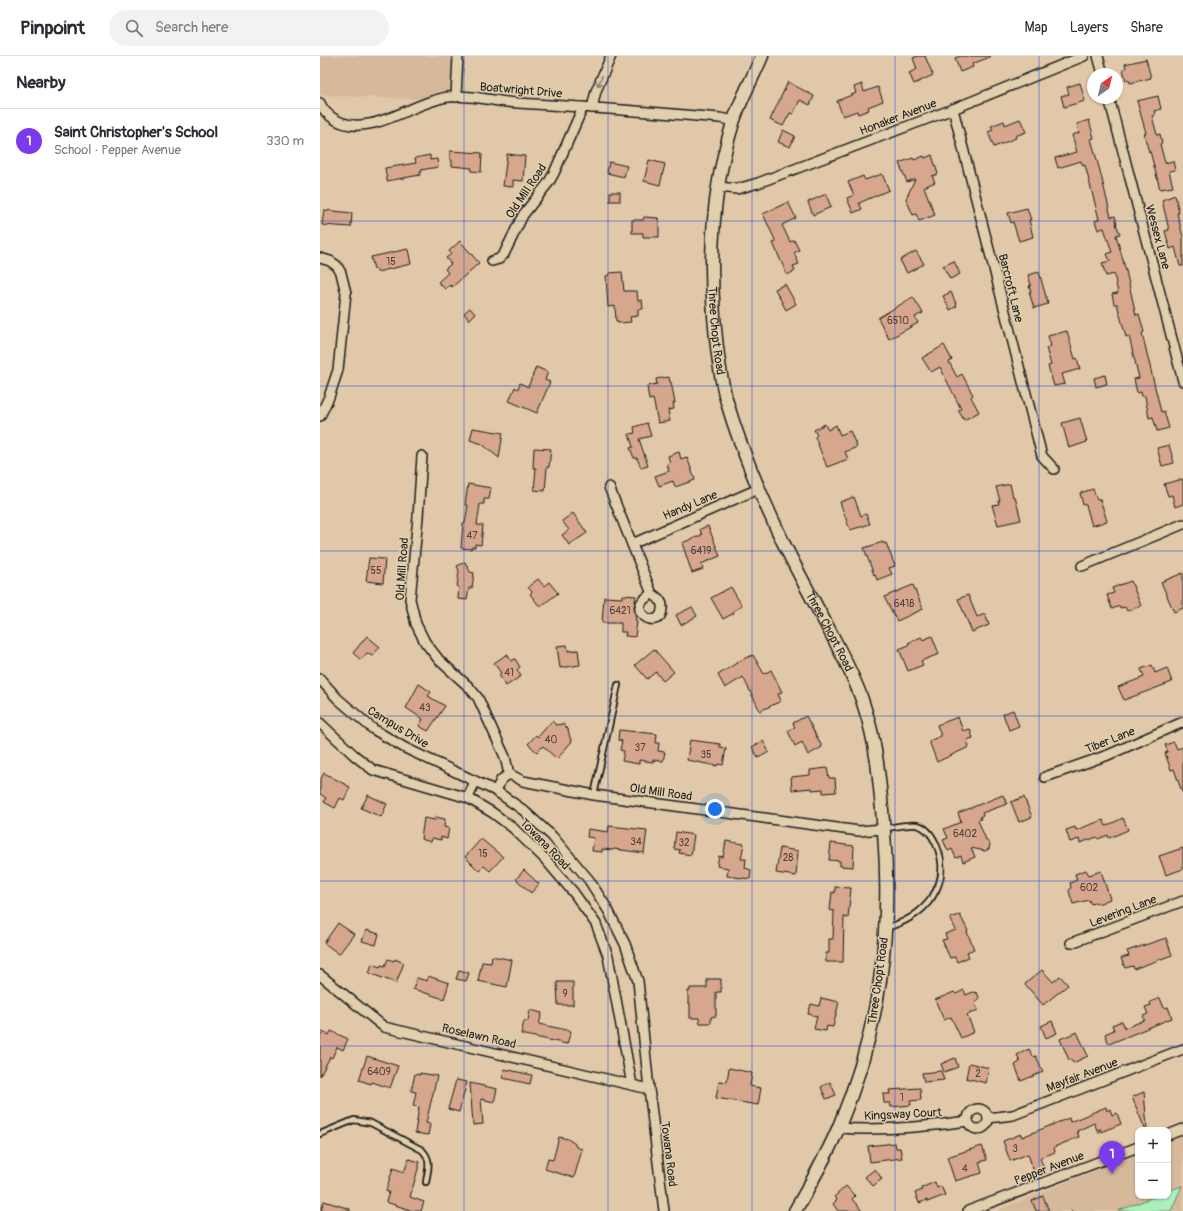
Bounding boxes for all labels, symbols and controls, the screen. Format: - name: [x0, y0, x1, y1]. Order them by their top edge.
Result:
- search box: [109, 10, 389, 46]
- text: Pinpoint: [20, 16, 85, 40]
- icon: search: [123, 17, 145, 39]
- text: Search here: [155, 18, 228, 37]
- text: Map: [1025, 19, 1048, 36]
- text: Layers: [1070, 19, 1108, 36]
- text: Share: [1130, 19, 1163, 36]
- north arrow: [1087, 68, 1123, 104]
- text: Nearby: [16, 72, 65, 93]
- one-way arrow: [596, 75, 604, 87]
- street label: Boatwright Drive: [479, 79, 563, 102]
- street label: Honaker Avenue: [858, 96, 939, 139]
- text: Saint Christopher's School: [54, 123, 218, 142]
- text: 1: [26, 133, 32, 149]
- text: 330 m: [266, 133, 304, 149]
- text: School · Pepper Avenue: [54, 142, 181, 158]
- street label: Old Mill Road: [503, 161, 550, 222]
- street label: Wessex Lane: [1142, 203, 1173, 271]
- street label: Barcroft Lane: [995, 252, 1026, 324]
- house number: 15: [386, 256, 396, 268]
- street label: Three Chopt Road: [704, 286, 728, 376]
- house number: 6510: [887, 315, 909, 327]
- street label: Handy Lane: [661, 487, 720, 524]
- house number: 47: [466, 530, 478, 542]
- street label: Old Mill Road: [393, 537, 412, 601]
- house number: 6419: [691, 545, 711, 557]
- house number: 55: [371, 565, 381, 577]
- street label: Three Chopt Road: [802, 589, 856, 674]
- house number: 6418: [894, 598, 914, 610]
- house number: 6421: [609, 605, 631, 617]
- house number: 41: [504, 667, 514, 679]
- house number: 43: [419, 702, 431, 714]
- street label: Campus Drive: [364, 703, 431, 752]
- street label: Tiber Lane: [1083, 724, 1137, 757]
- house number: 40: [545, 734, 557, 746]
- house number: 37: [635, 742, 646, 754]
- house number: 35: [701, 749, 712, 761]
- street label: Old Mill Road: [629, 781, 693, 804]
- your location: [705, 799, 725, 819]
- street label: Towana Road: [516, 816, 573, 873]
- house number: 6402: [953, 828, 977, 840]
- house number: 34: [630, 836, 642, 848]
- house number: 32: [678, 837, 690, 849]
- house number: 15: [478, 848, 488, 860]
- house number: 28: [783, 852, 793, 864]
- house number: 602: [1080, 882, 1099, 894]
- street label: Levering Lane: [1088, 892, 1159, 931]
- street label: Three Chopt Road: [865, 936, 892, 1026]
- house number: 9: [562, 988, 568, 1000]
- street label: Roselawn Road: [440, 1021, 517, 1052]
- street label: Mayfair Avenue: [1044, 1055, 1120, 1096]
- house number: 6409: [367, 1066, 391, 1078]
- house number: 2: [975, 1068, 981, 1080]
- house number: 1: [900, 1092, 904, 1104]
- street label: Kingsway Court: [864, 1105, 942, 1124]
- street label: Towana Road: [657, 1121, 680, 1188]
- map controls: [1135, 1127, 1171, 1199]
- button: +: [1135, 1127, 1171, 1163]
- pin: 1: [1099, 1141, 1125, 1174]
- house number: 3: [1012, 1143, 1018, 1155]
- street label: Pepper Avenue: [1012, 1148, 1086, 1189]
- house number: 4: [962, 1163, 968, 1175]
- button: −: [1135, 1163, 1171, 1199]

